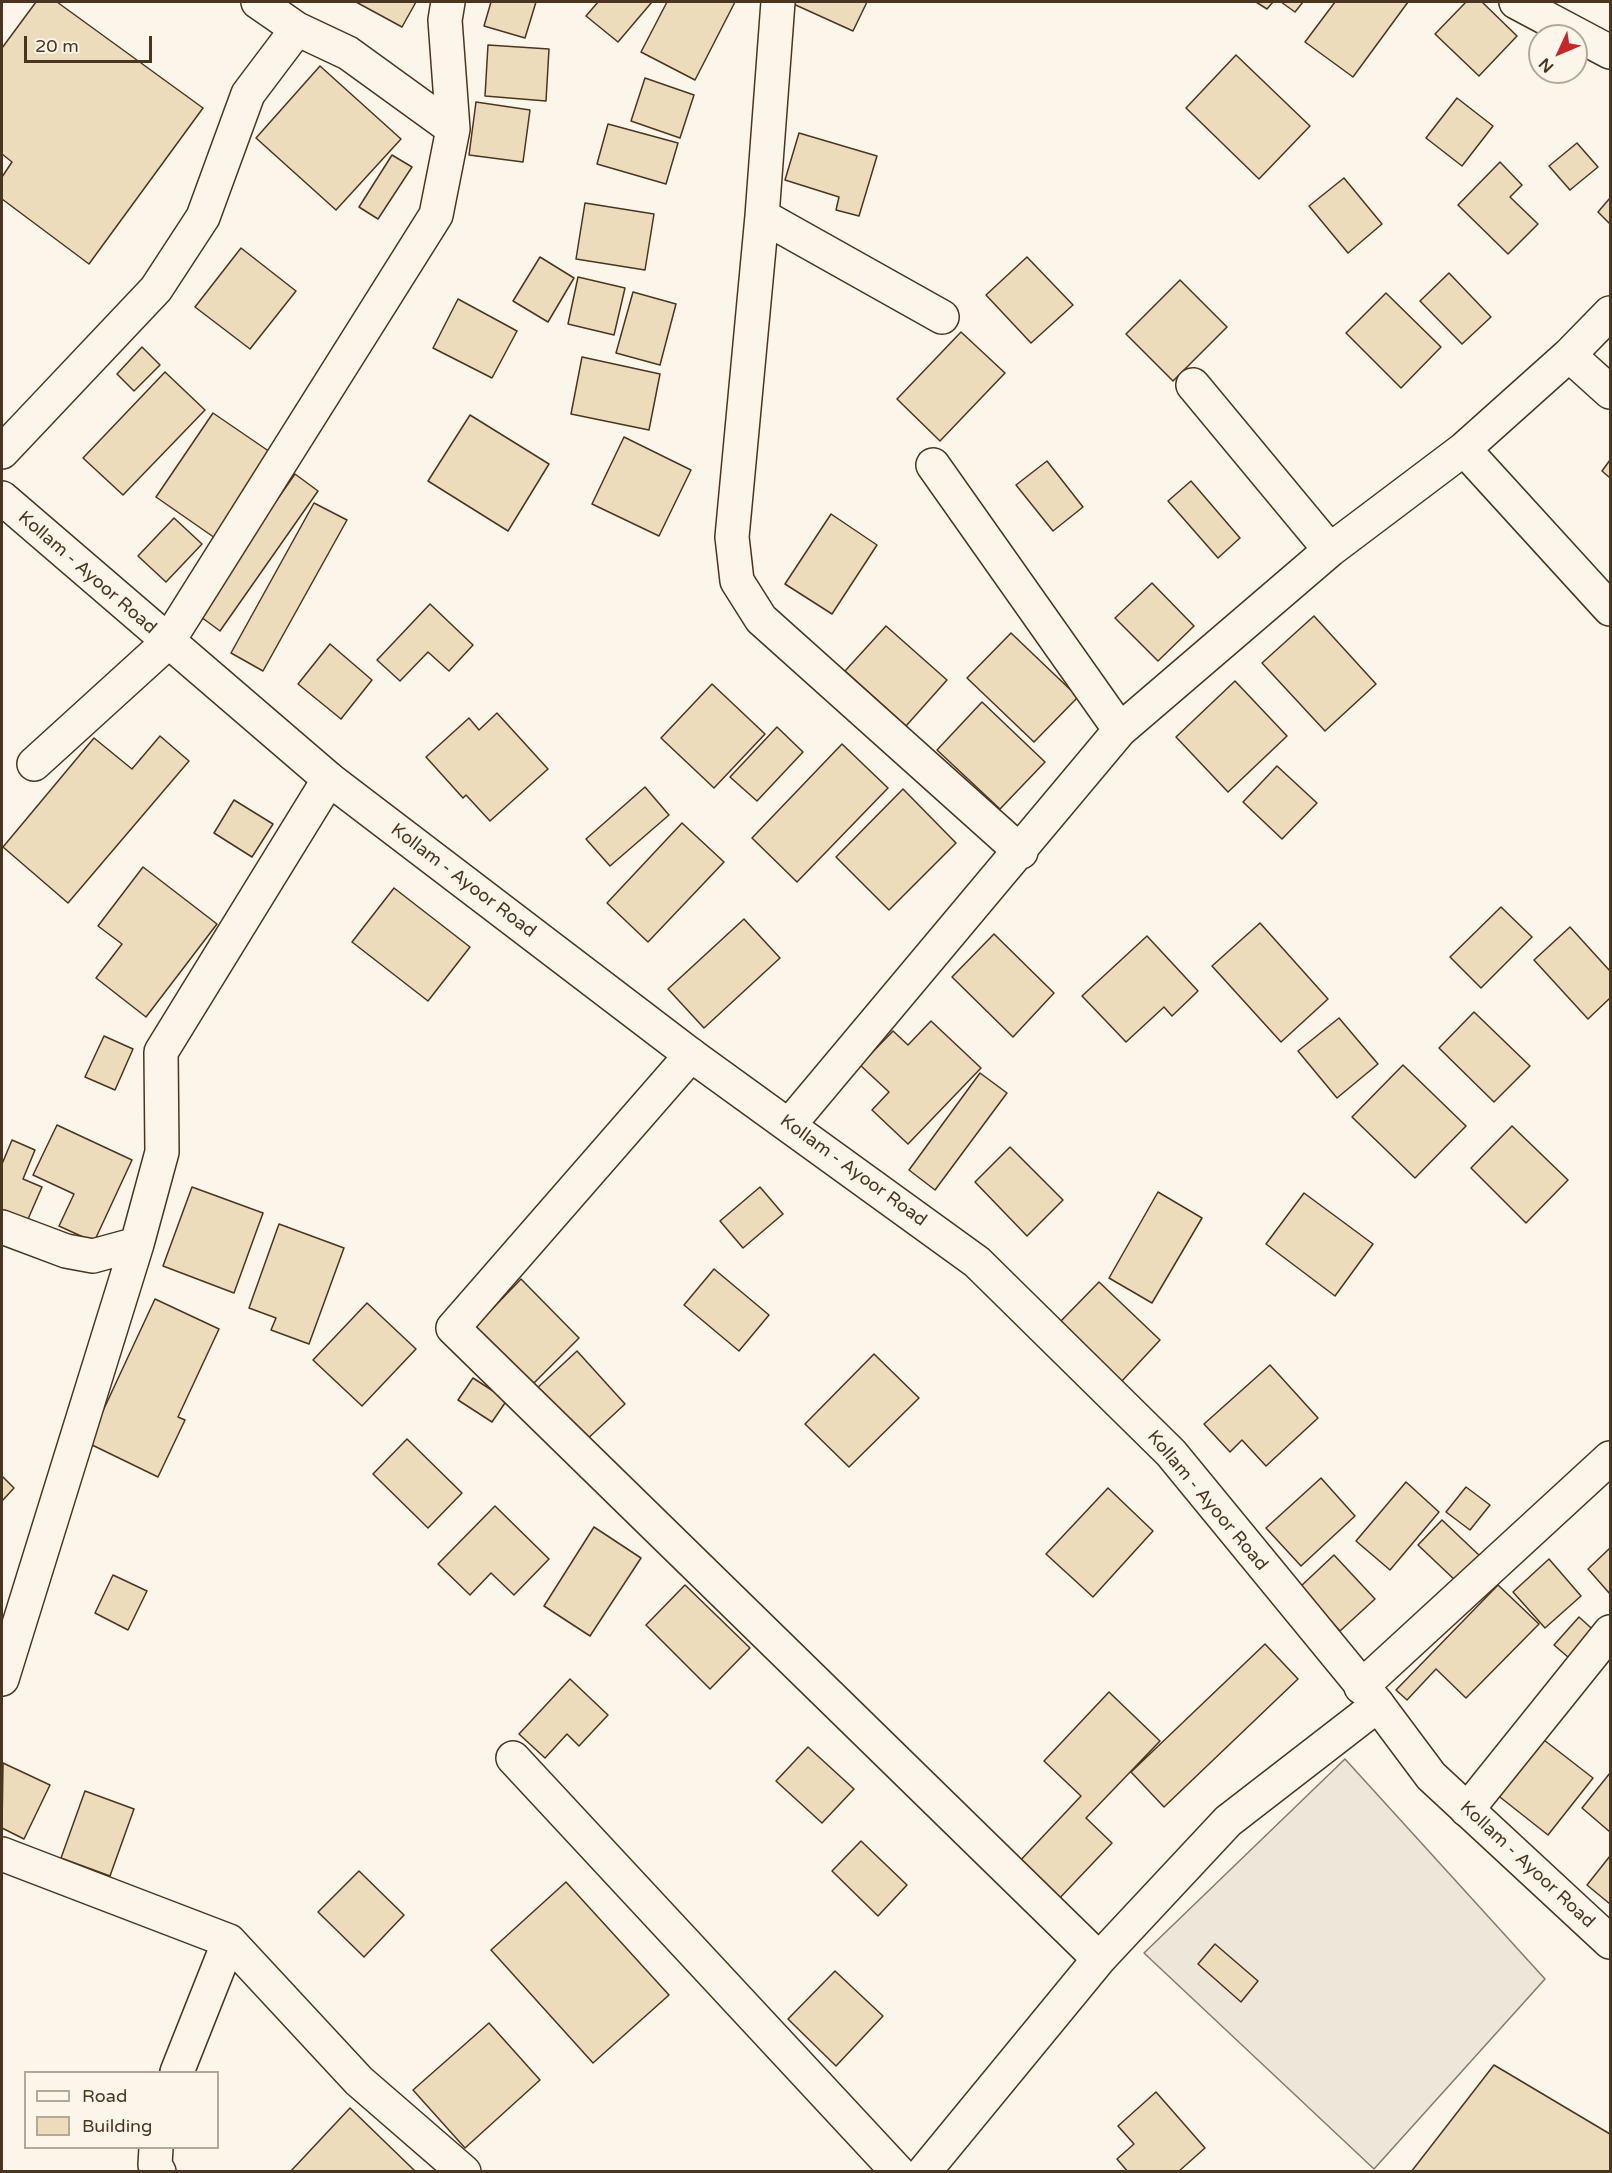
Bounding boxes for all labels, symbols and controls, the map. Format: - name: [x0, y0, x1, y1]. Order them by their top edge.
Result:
- scale bar: [27, 24, 154, 62]
- north arrow: [1528, 24, 1588, 84]
- text: 20 m: [35, 35, 79, 57]
- text: N: [1535, 54, 1558, 77]
- street label: Kollam - Ayoor Road: [13, 507, 161, 639]
- street label: Kollam - Ayoor Road: [386, 819, 540, 943]
- street label: Kollam - Ayoor Road: [775, 1110, 931, 1232]
- street label: Kollam - Ayoor Road: [1142, 1427, 1272, 1575]
- street label: Kollam - Ayoor Road: [1455, 1797, 1599, 1933]
- legend: [24, 2071, 219, 2149]
- text: Road: [82, 2085, 127, 2107]
- text: Building: [82, 2115, 152, 2137]

